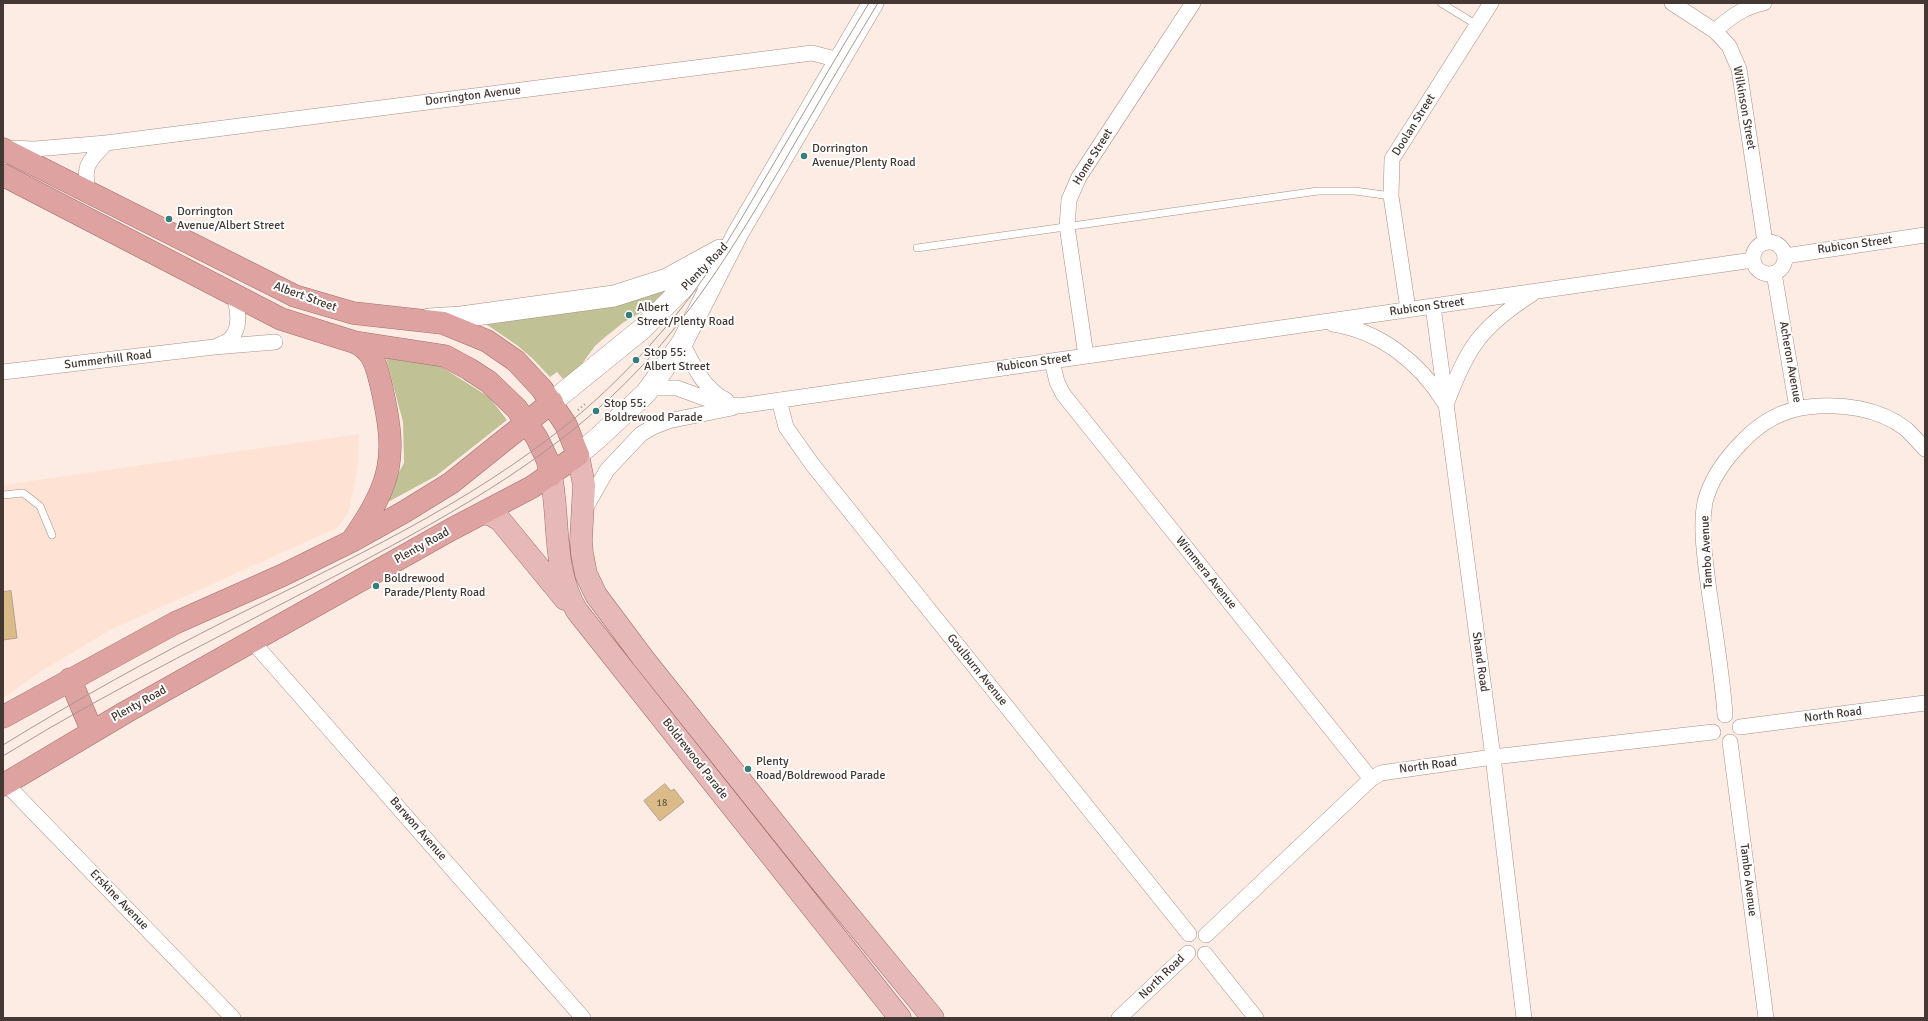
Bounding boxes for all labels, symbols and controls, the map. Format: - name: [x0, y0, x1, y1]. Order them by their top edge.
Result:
- street label: Wilkinson Street: [1730, 65, 1758, 151]
- street label: Dorrington Avenue: [424, 83, 522, 109]
- street label: Doolan Street: [1389, 91, 1439, 159]
- street label: Home Street: [1070, 126, 1116, 188]
- place label: Dorrington Avenue/Plenty Road: [812, 142, 916, 170]
- marker: Dorrington Avenue/Plenty Road: [799, 151, 809, 161]
- place label: Dorrington Avenue/Albert Street: [177, 205, 285, 233]
- marker: Dorrington Avenue/Albert Street: [164, 214, 174, 224]
- street label: Rubicon Street: [1817, 233, 1893, 257]
- street label: Plenty Road: [679, 240, 731, 294]
- street label: Albert Street: [272, 279, 338, 315]
- street label: Rubicon Street: [1389, 295, 1465, 319]
- place label: Albert Street/Plenty Road: [637, 301, 734, 329]
- marker: Albert Street/Plenty Road: [624, 310, 634, 320]
- street label: Acheron Avenue: [1776, 320, 1804, 404]
- place label: Stop 55: Albert Street: [644, 346, 710, 374]
- street label: Summerhill Road: [64, 348, 152, 372]
- street label: Rubicon Street: [996, 351, 1072, 375]
- marker: Stop 55: Albert Street: [631, 355, 641, 365]
- place label: Stop 55: Boldrewood Parade: [604, 397, 703, 425]
- marker: Stop 55: Boldrewood Parade: [591, 406, 601, 416]
- street label: Tambo Avenue: [1698, 515, 1716, 589]
- street label: Plenty Road: [392, 525, 452, 567]
- street label: Wimmera Avenue: [1172, 534, 1240, 612]
- place label: Boldrewood Parade/Plenty Road: [384, 572, 485, 600]
- marker: Boldrewood Parade/Plenty Road: [371, 581, 381, 591]
- street label: Goulburn Avenue: [944, 631, 1010, 709]
- street label: Shand Road: [1469, 631, 1491, 693]
- street label: Plenty Road: [109, 683, 169, 725]
- street label: North Road: [1803, 704, 1863, 726]
- street label: Boldrewood Parade: [659, 716, 731, 802]
- place label: Plenty Road/Boldrewood Parade: [756, 755, 885, 783]
- street label: North Road: [1398, 755, 1458, 777]
- marker: Plenty Road/Boldrewood Parade: [743, 764, 753, 774]
- street label: Barwon Avenue: [386, 794, 450, 864]
- house number: 18: [657, 797, 667, 809]
- street label: Tambo Avenue: [1736, 843, 1760, 917]
- street label: Erskine Avenue: [87, 867, 151, 933]
- street label: North Road: [1136, 952, 1188, 1002]

